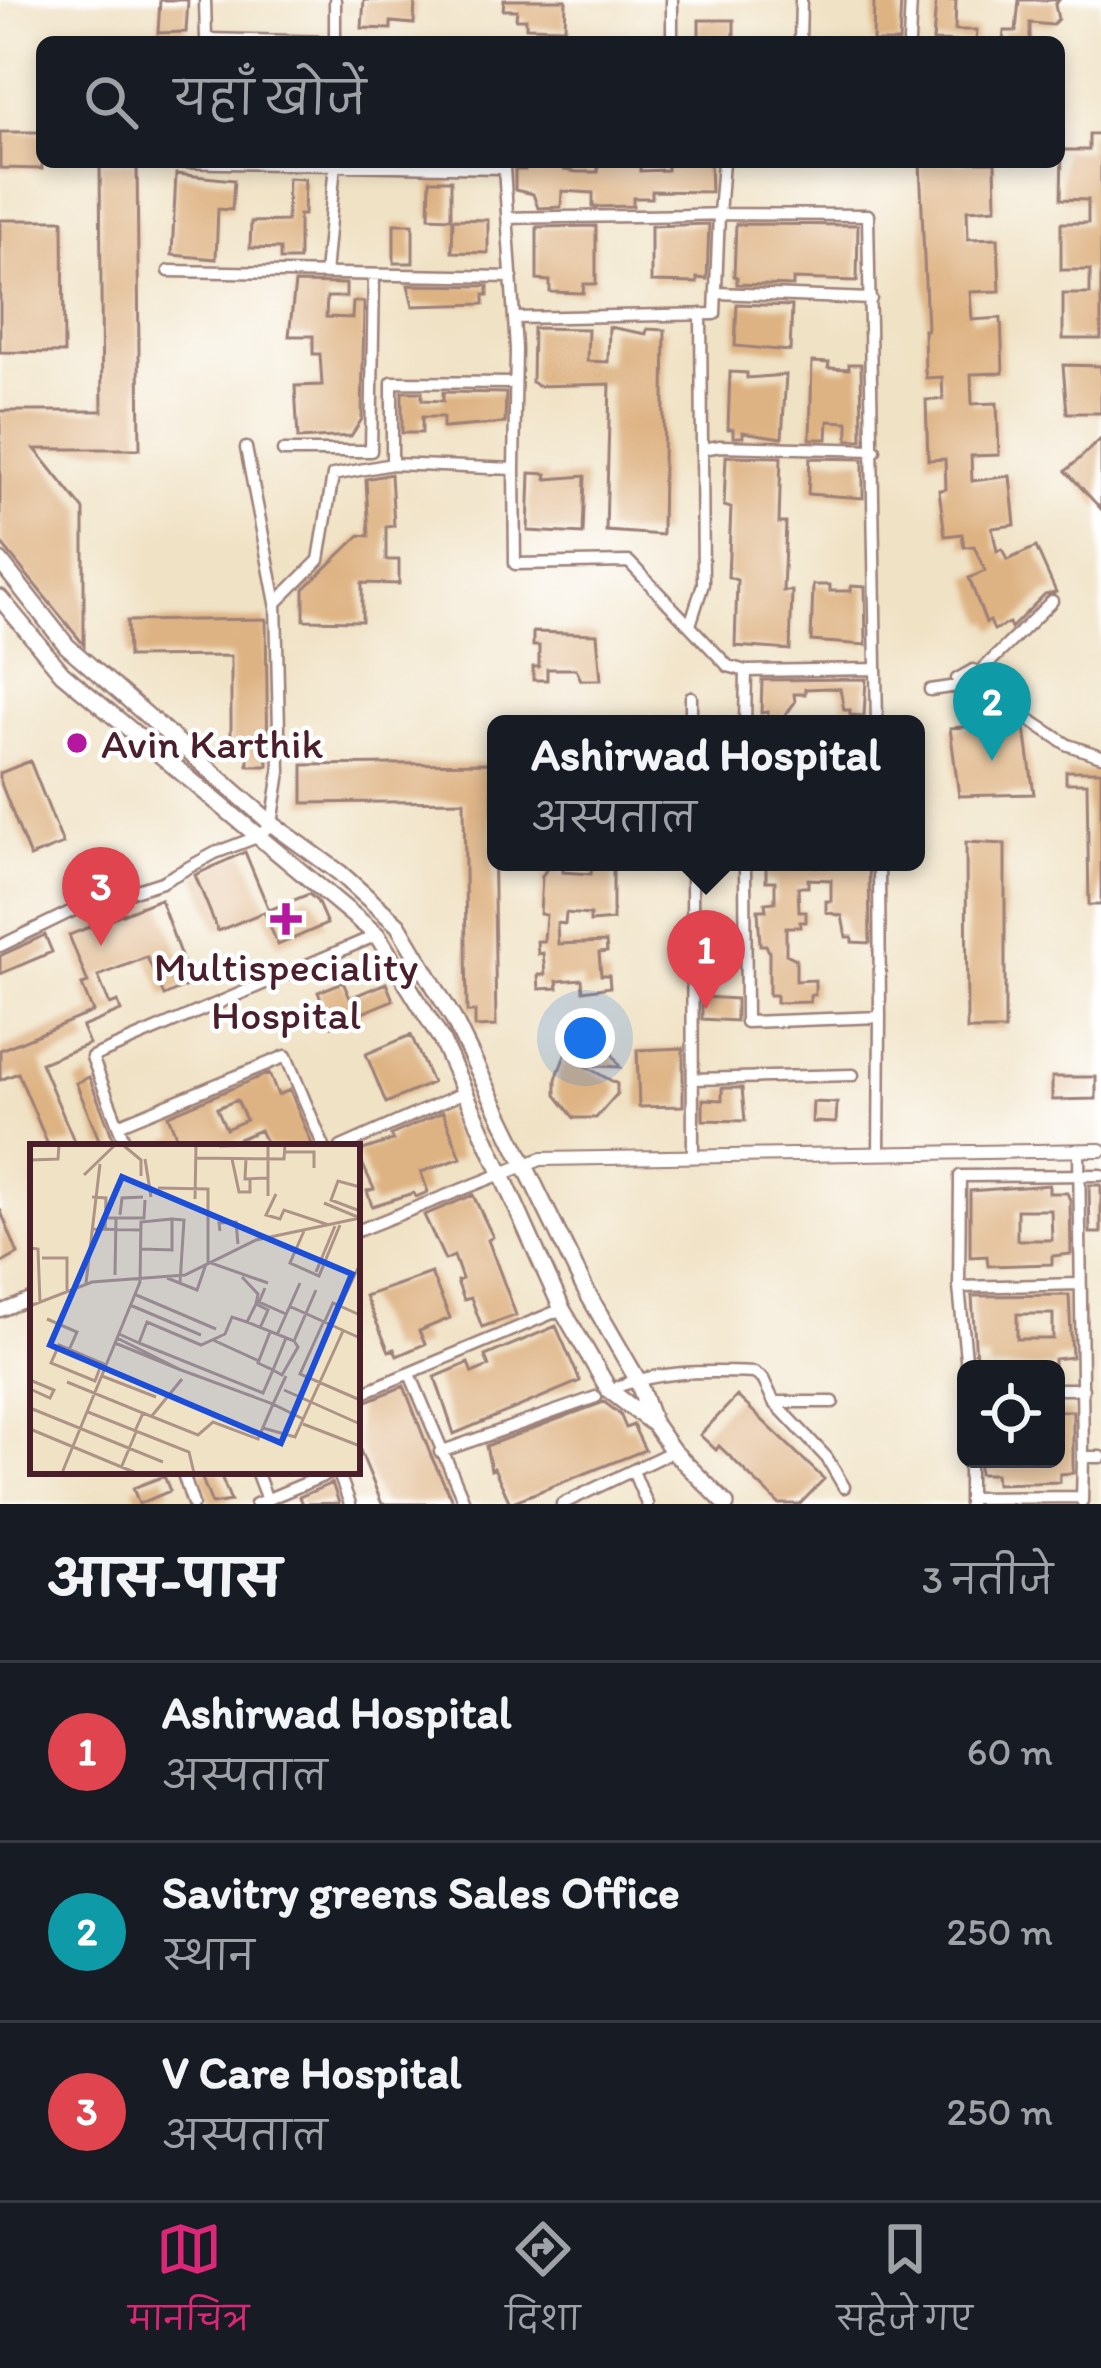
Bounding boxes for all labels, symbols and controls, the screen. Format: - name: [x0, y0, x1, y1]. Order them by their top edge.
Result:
- search box: [36, 36, 1065, 168]
- icon: search: [78, 69, 144, 135]
- text: यहाँ खोजें: [174, 71, 366, 125]
- pin: 2: [953, 662, 1031, 761]
- popup: [487, 715, 925, 871]
- place label: Avin Karthik: [101, 718, 323, 769]
- text: Ashirwad Hospital: [531, 727, 881, 781]
- marker: Avin Karthik: [64, 730, 90, 756]
- text: अस्पताल: [531, 794, 697, 841]
- pin: 3: [62, 847, 140, 946]
- marker: Multispeciality Hospital: [270, 903, 302, 935]
- pin: 1: [667, 910, 745, 1009]
- place label: Multispeciality Hospital: [154, 941, 419, 1040]
- your location: [555, 1008, 615, 1068]
- inset map: [30, 1144, 360, 1474]
- map controls: [957, 1360, 1065, 1468]
- button: locate: [957, 1360, 1065, 1468]
- text: आस-पास: [48, 1548, 281, 1609]
- text: 3 नतीजे: [922, 1556, 1053, 1603]
- text: Ashirwad Hospital: [162, 1685, 511, 1739]
- text: 1: [78, 1728, 96, 1775]
- text: 60 m: [967, 1728, 1053, 1775]
- text: अस्पताल: [162, 1752, 328, 1799]
- text: Savitry greens Sales Office: [162, 1865, 680, 1919]
- text: 2: [77, 1908, 97, 1955]
- text: 250 m: [946, 1908, 1053, 1955]
- text: स्थान: [162, 1932, 254, 1979]
- text: V Care Hospital: [162, 2045, 462, 2099]
- text: 3: [76, 2088, 98, 2135]
- text: 250 m: [946, 2088, 1053, 2135]
- text: अस्पताल: [162, 2112, 328, 2159]
- tab: मानचित्र: [128, 2216, 249, 2355]
- tab: दिशा: [506, 2216, 580, 2355]
- tab: सहेजे गए: [837, 2216, 973, 2355]

